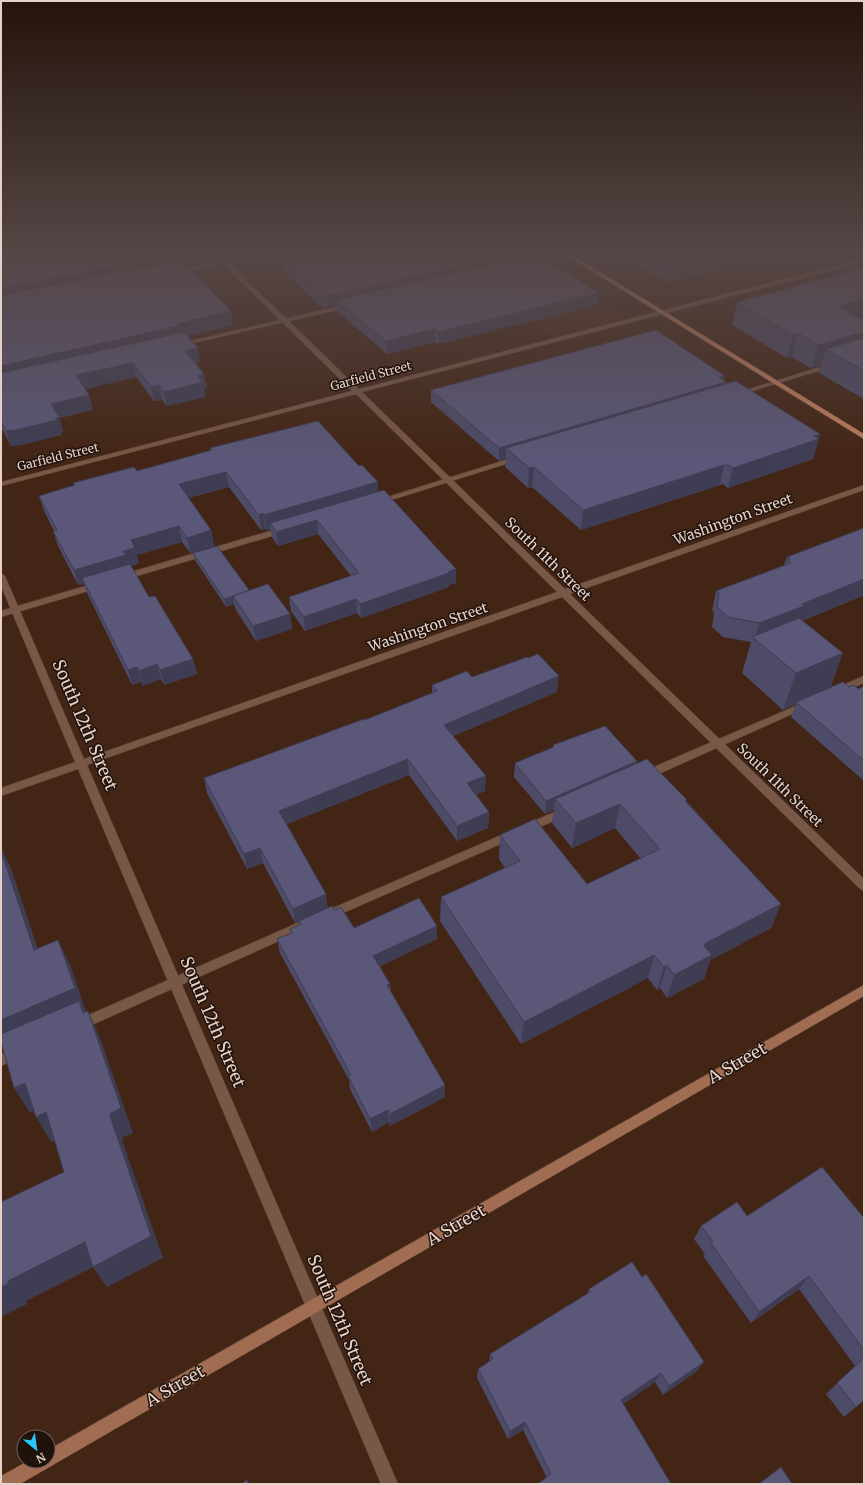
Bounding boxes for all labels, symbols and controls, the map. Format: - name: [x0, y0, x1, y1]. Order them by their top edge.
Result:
- street label: Garfield Street: [329, 357, 413, 394]
- street label: Garfield Street: [16, 439, 100, 474]
- street label: Washington Street: [670, 489, 795, 549]
- street label: South 11th Street: [501, 513, 595, 605]
- street label: Washington Street: [365, 598, 491, 656]
- street label: South 12th Street: [47, 656, 123, 794]
- street label: South 11th Street: [733, 739, 827, 831]
- street label: South 12th Street: [175, 953, 251, 1091]
- street label: A Street: [703, 1037, 771, 1089]
- street label: A Street: [422, 1199, 490, 1251]
- street label: South 12th Street: [302, 1251, 378, 1389]
- street label: A Street: [141, 1360, 209, 1412]
- north arrow: [16, 1429, 56, 1469]
- text: N: [33, 1450, 48, 1466]

